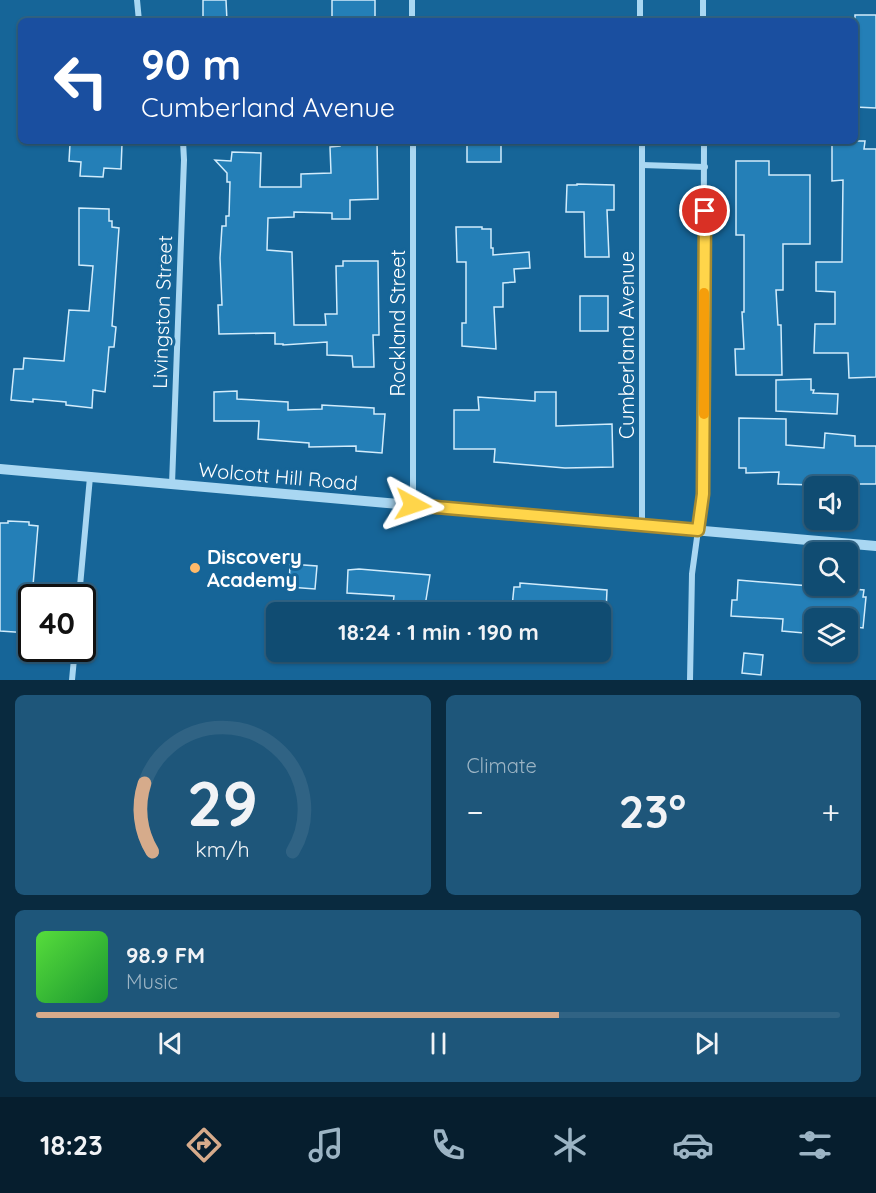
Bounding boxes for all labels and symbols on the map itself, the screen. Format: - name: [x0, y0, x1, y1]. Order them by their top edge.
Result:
- pin: [679, 185, 730, 236]
- street label: Livingston Street: [147, 235, 177, 389]
- street label: Rockland Street: [385, 249, 410, 396]
- street label: Cumberland Avenue: [614, 251, 639, 439]
- street label: Wolcott Hill Road: [197, 457, 359, 495]
- position arrow: [381, 473, 445, 537]
- place label: Discovery Academy: [207, 544, 302, 592]
- marker: Discovery Academy: [188, 561, 202, 575]
- speed limit sign: 40: [18, 584, 96, 662]

